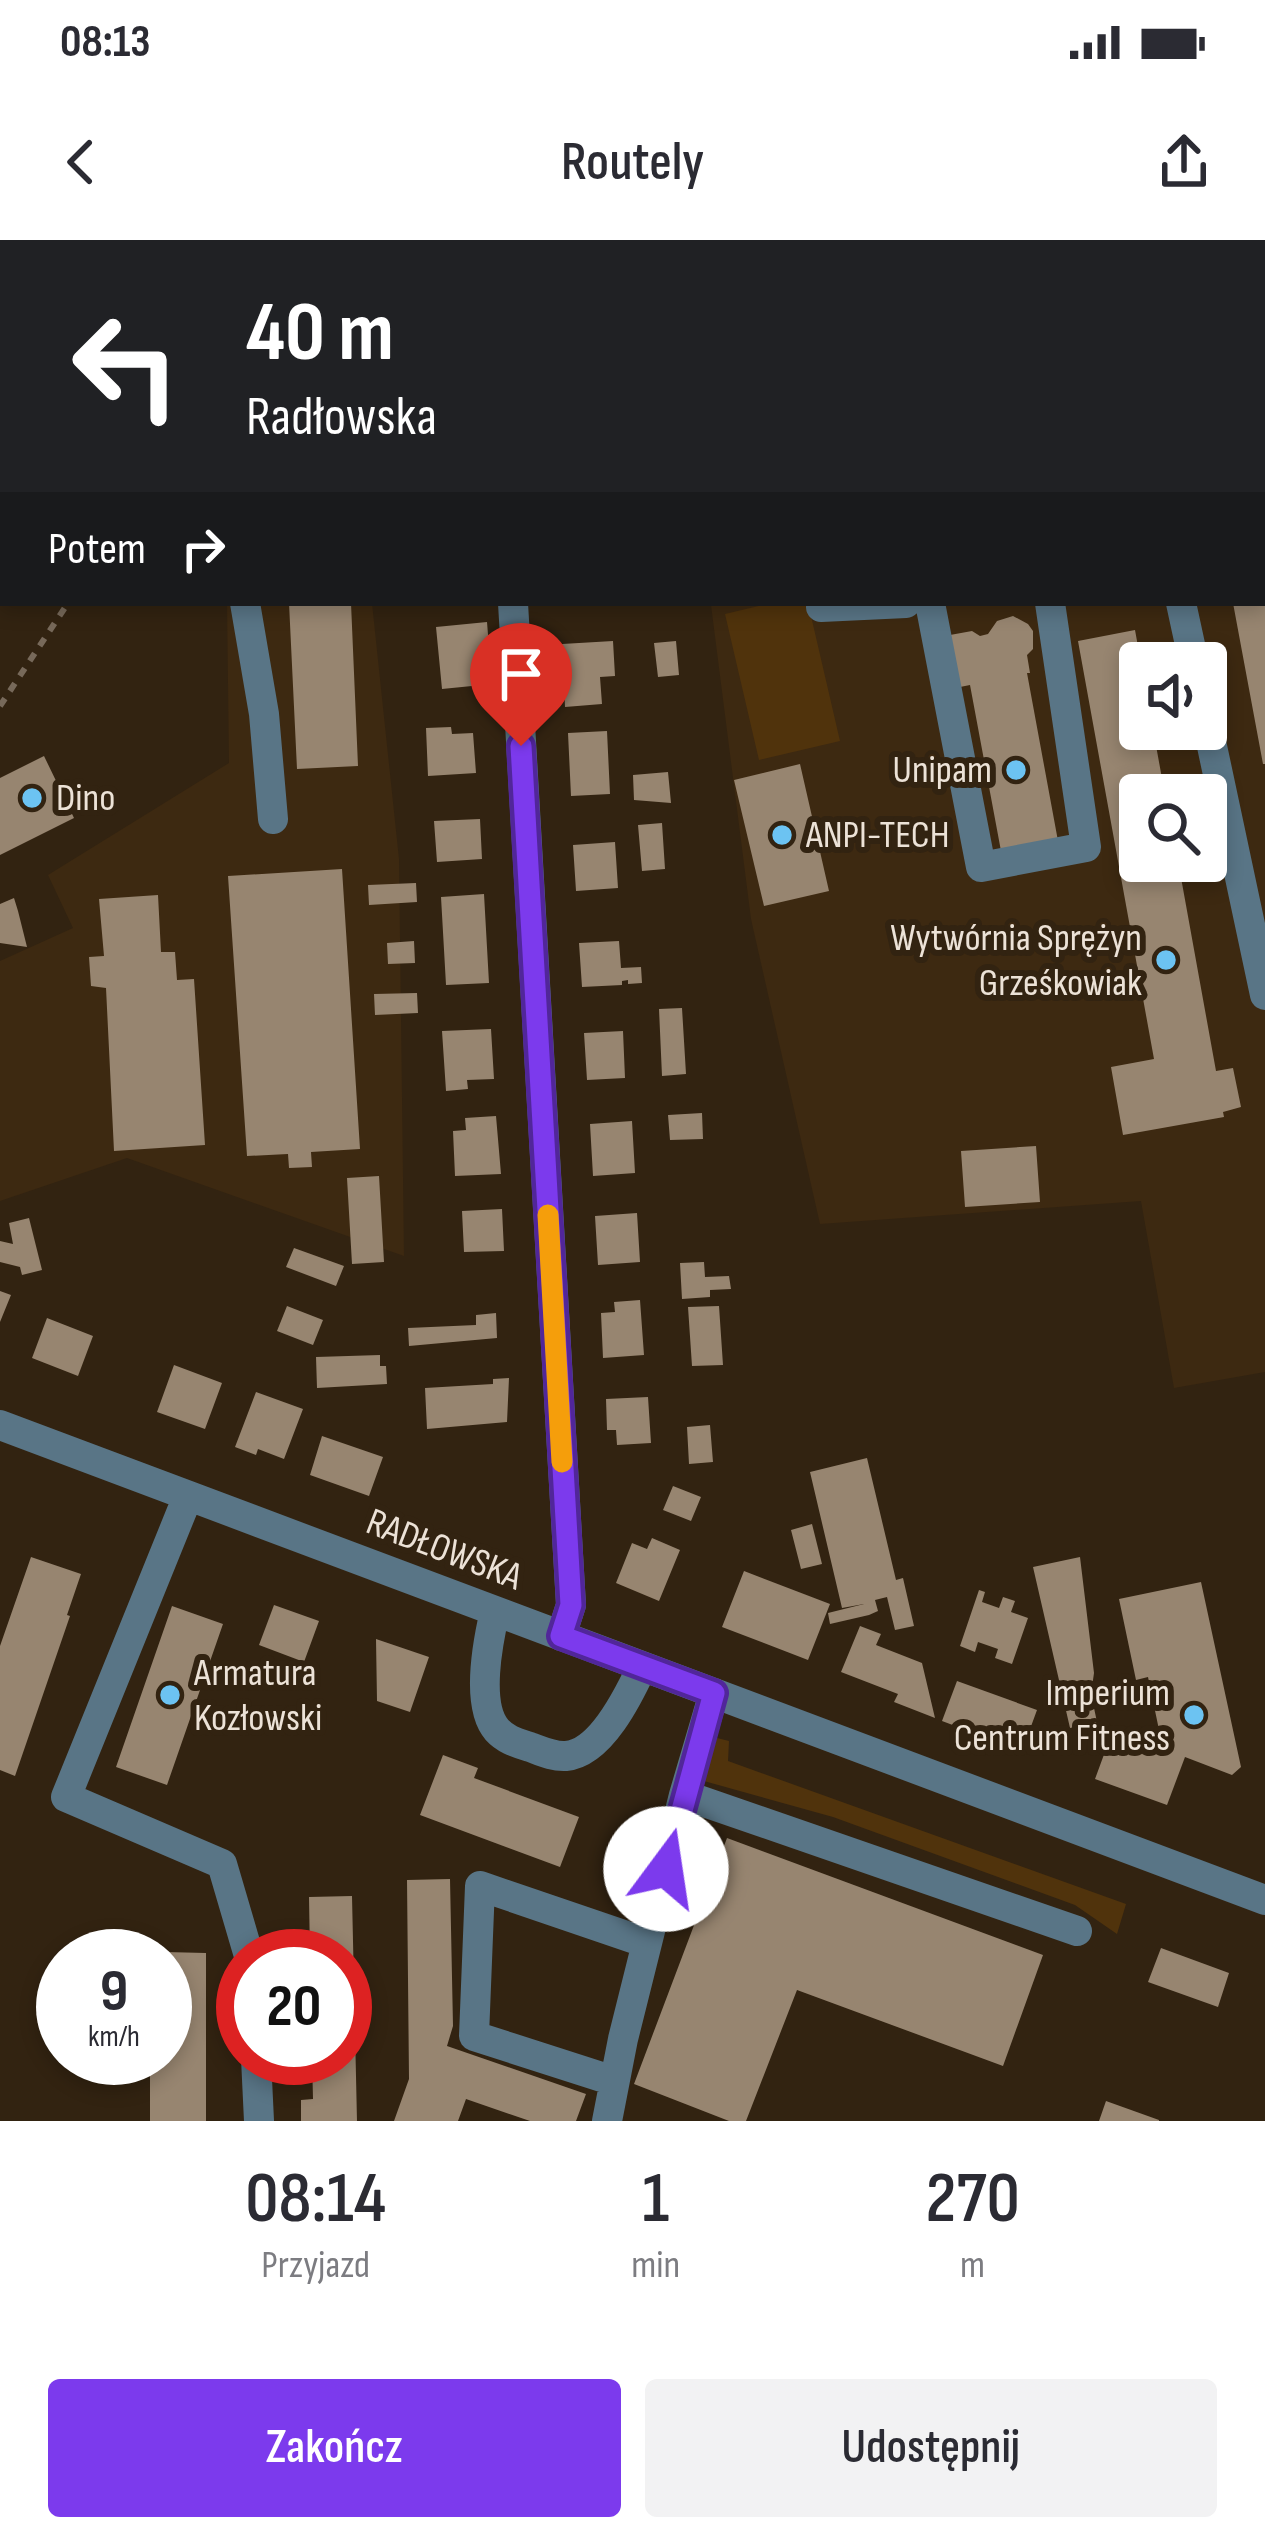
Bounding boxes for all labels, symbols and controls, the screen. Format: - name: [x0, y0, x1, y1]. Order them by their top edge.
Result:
- text: 08:13: [60, 15, 151, 70]
- icon: back: [48, 129, 114, 195]
- icon: share: [1151, 129, 1217, 195]
- text: Routely: [561, 130, 704, 195]
- text: 40 m: [246, 283, 394, 384]
- icon: left: [48, 288, 204, 444]
- text: Radłowska: [246, 385, 437, 450]
- icon: right: [170, 516, 236, 582]
- text: Potem: [48, 522, 146, 577]
- pin: [470, 623, 572, 746]
- icon: arrive: [488, 641, 554, 707]
- map controls: [1119, 642, 1227, 882]
- button: sound: [1119, 642, 1227, 750]
- place label: Unipam: [893, 747, 992, 794]
- marker: Unipam: [1003, 757, 1029, 783]
- button: search: [1119, 774, 1227, 882]
- place label: Dino: [56, 775, 115, 822]
- marker: Dino: [19, 785, 45, 811]
- place label: ANPI-TECH: [805, 812, 950, 859]
- marker: ANPI-TECH: [769, 822, 795, 848]
- place label: Wytwórnia Sprężyn Grześkowiak: [890, 915, 1142, 1007]
- marker: Wytwórnia Sprężyn Grześkowiak: [1153, 947, 1179, 973]
- street label: RADŁOWSKA: [360, 1499, 529, 1601]
- place label: Armatura Kozłowski: [193, 1650, 322, 1742]
- place label: Imperium Centrum Fitness: [954, 1670, 1170, 1762]
- marker: Armatura Kozłowski: [157, 1682, 183, 1708]
- marker: Imperium Centrum Fitness: [1181, 1702, 1207, 1728]
- position arrow: [603, 1806, 729, 1932]
- speed limit sign: 20: [216, 1929, 372, 2085]
- text: 9: [100, 1956, 128, 2028]
- text: km/h: [88, 2019, 140, 2055]
- text: 08:14: [245, 2156, 386, 2243]
- text: 1: [642, 2156, 669, 2243]
- text: 270: [926, 2156, 1020, 2243]
- text: Przyjazd: [261, 2242, 370, 2289]
- text: min: [631, 2242, 680, 2289]
- text: m: [960, 2242, 985, 2289]
- button: Zakończ: [48, 2379, 621, 2517]
- button: Udostępnij: [645, 2379, 1217, 2517]

